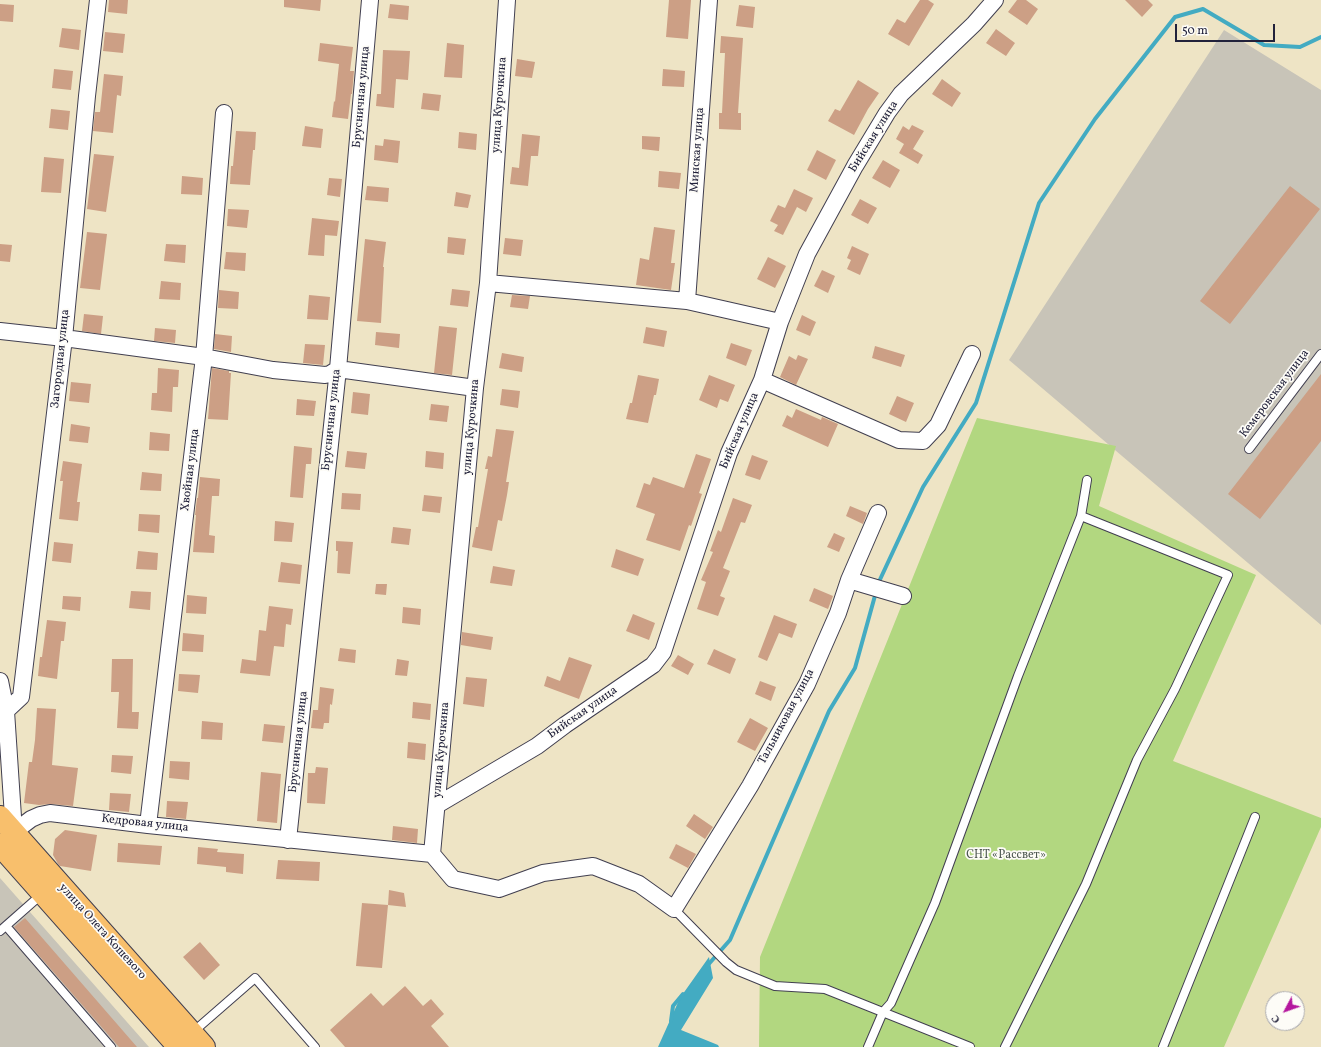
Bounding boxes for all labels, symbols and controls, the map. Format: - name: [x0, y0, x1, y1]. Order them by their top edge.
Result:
- scale bar: [1177, 16, 1277, 42]
- text: 50 m: [1182, 23, 1208, 39]
- street label: Брусничная улица: [350, 45, 374, 149]
- street label: улица Курочкина: [489, 56, 511, 154]
- street label: Бийская улица: [846, 98, 902, 176]
- street label: Минская улица: [688, 107, 708, 193]
- street label: Загородная улица: [49, 309, 73, 409]
- street label: Кемеровская улица: [1237, 347, 1313, 441]
- street label: Брусничная улица: [319, 368, 345, 472]
- street label: улица Курочкина: [461, 378, 483, 476]
- street label: Бийская улица: [717, 391, 763, 471]
- street label: Хвойная улица: [179, 428, 203, 512]
- street label: Тальниковая улица: [756, 667, 818, 767]
- street label: Бийская улица: [545, 684, 621, 742]
- street label: Брусничная улица: [286, 690, 312, 794]
- street label: улица Курочкина: [431, 701, 453, 799]
- street label: Кедровая улица: [101, 812, 189, 836]
- park label: СНТ «Рассвет»: [966, 849, 1046, 863]
- street label: улица Олега Кошевого: [55, 881, 149, 983]
- north arrow: [1265, 991, 1305, 1031]
- text: С: [1268, 1011, 1284, 1026]

